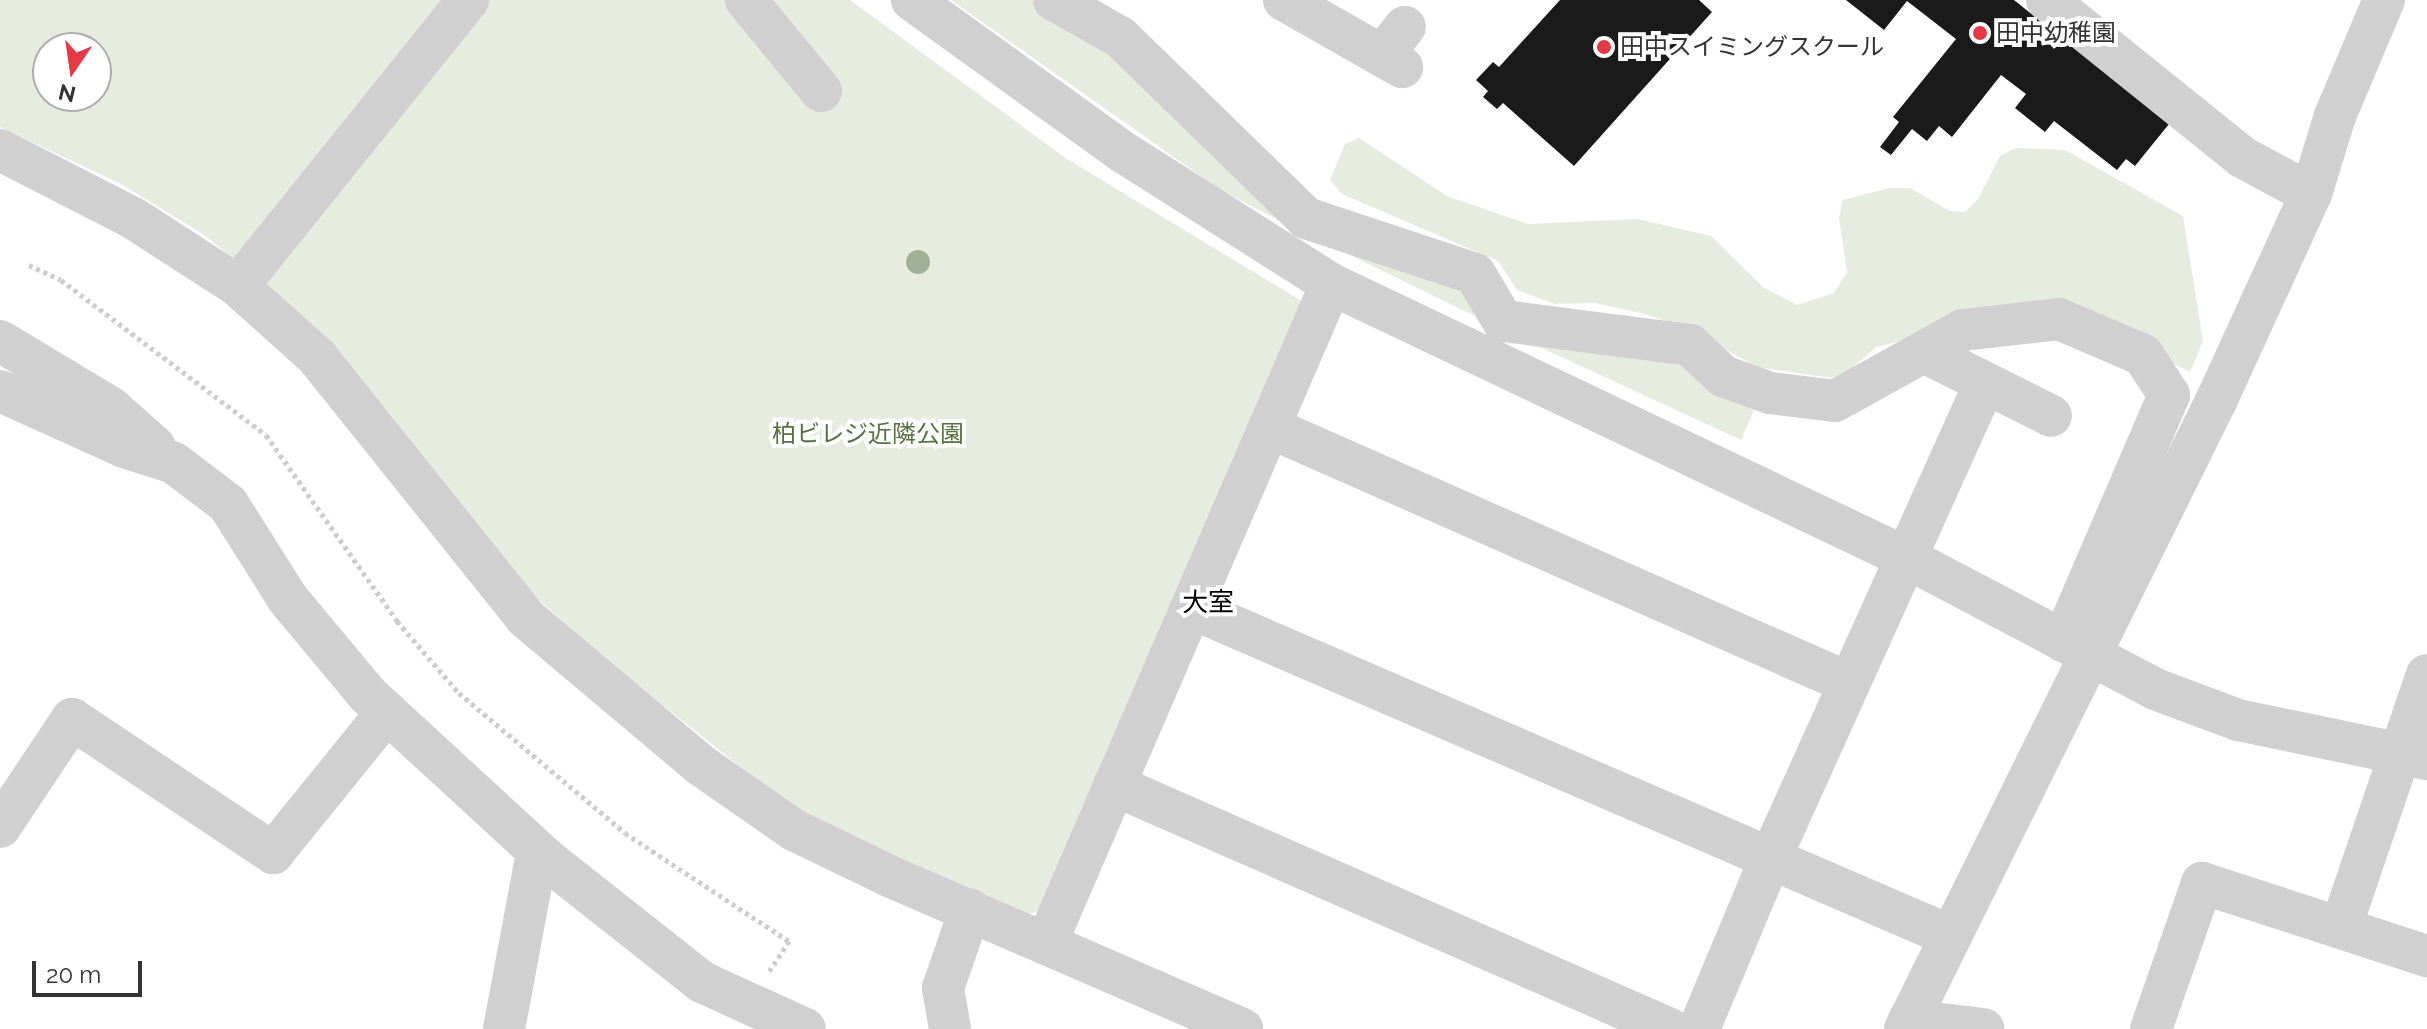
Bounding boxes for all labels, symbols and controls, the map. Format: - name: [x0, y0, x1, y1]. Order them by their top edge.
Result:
- place label: 田中幼稚園: [1996, 19, 2116, 47]
- marker: 田中幼稚園: [1971, 24, 1989, 42]
- north arrow: [32, 32, 112, 112]
- place label: 田中スイミングスクール: [1620, 33, 1884, 61]
- marker: 田中スイミングスクール: [1595, 38, 1613, 56]
- text: N: [56, 79, 78, 108]
- park label: 柏ビレジ近隣公園: [772, 420, 964, 448]
- district label: 大室: [1182, 587, 1234, 619]
- scale bar: [36, 945, 146, 995]
- text: 20 m: [46, 960, 101, 989]

